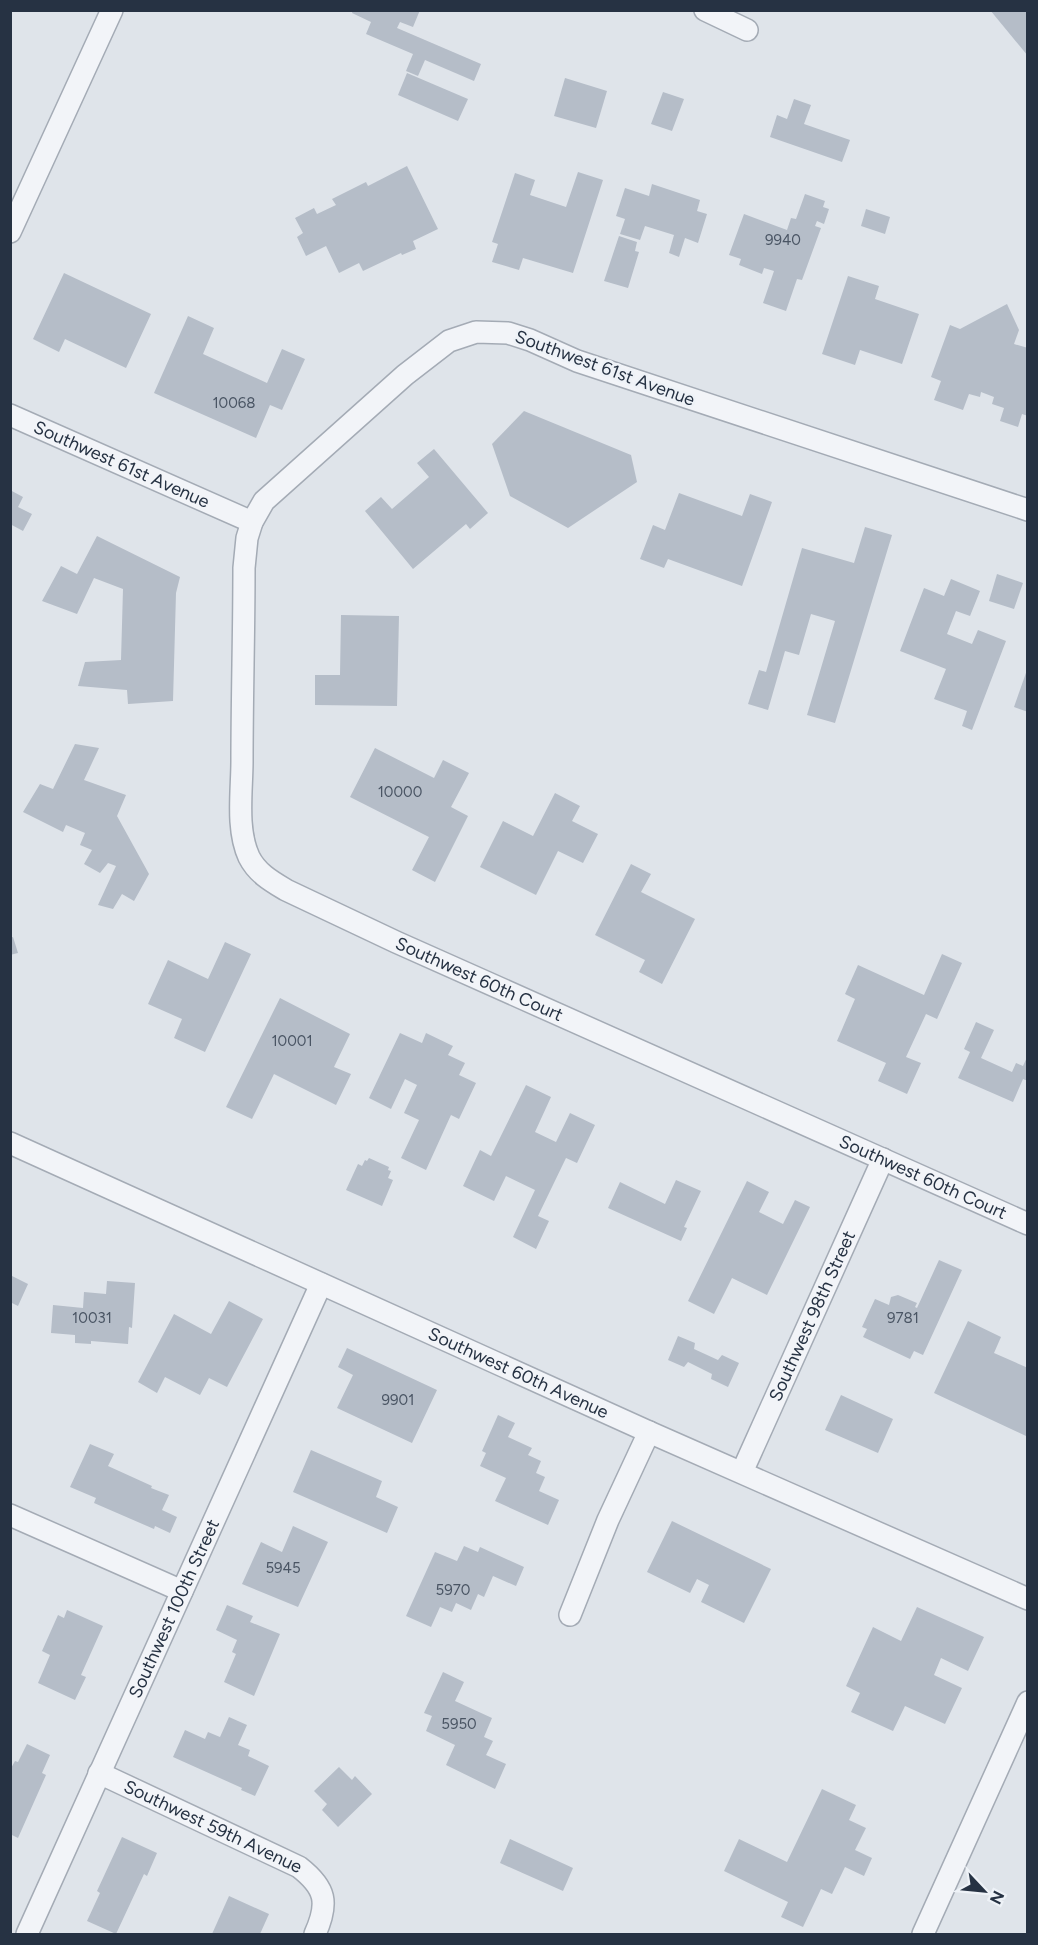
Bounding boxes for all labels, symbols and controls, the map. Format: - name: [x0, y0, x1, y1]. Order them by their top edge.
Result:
- house number: 9940: [765, 231, 801, 249]
- street label: Southwest 61st Avenue: [512, 325, 698, 411]
- house number: 10068: [212, 394, 256, 412]
- street label: Southwest 61st Avenue: [30, 416, 213, 513]
- house number: 10000: [378, 783, 422, 801]
- street label: Southwest 60th Court: [392, 932, 567, 1026]
- house number: 10001: [271, 1032, 313, 1050]
- street label: Southwest 60th Court: [836, 1130, 1010, 1224]
- street label: Southwest 98th Street: [764, 1227, 860, 1405]
- house number: 10031: [72, 1309, 112, 1327]
- house number: 9781: [887, 1309, 919, 1327]
- street label: Southwest 60th Avenue: [425, 1323, 612, 1423]
- house number: 9901: [382, 1391, 414, 1409]
- street label: Southwest 100th Street: [124, 1516, 224, 1702]
- house number: 5945: [265, 1559, 301, 1577]
- house number: 5970: [436, 1581, 470, 1599]
- house number: 5950: [441, 1715, 477, 1733]
- street label: Southwest 59th Avenue: [120, 1775, 306, 1878]
- north arrow: [954, 1861, 1014, 1921]
- text: N: [986, 1888, 1008, 1907]

